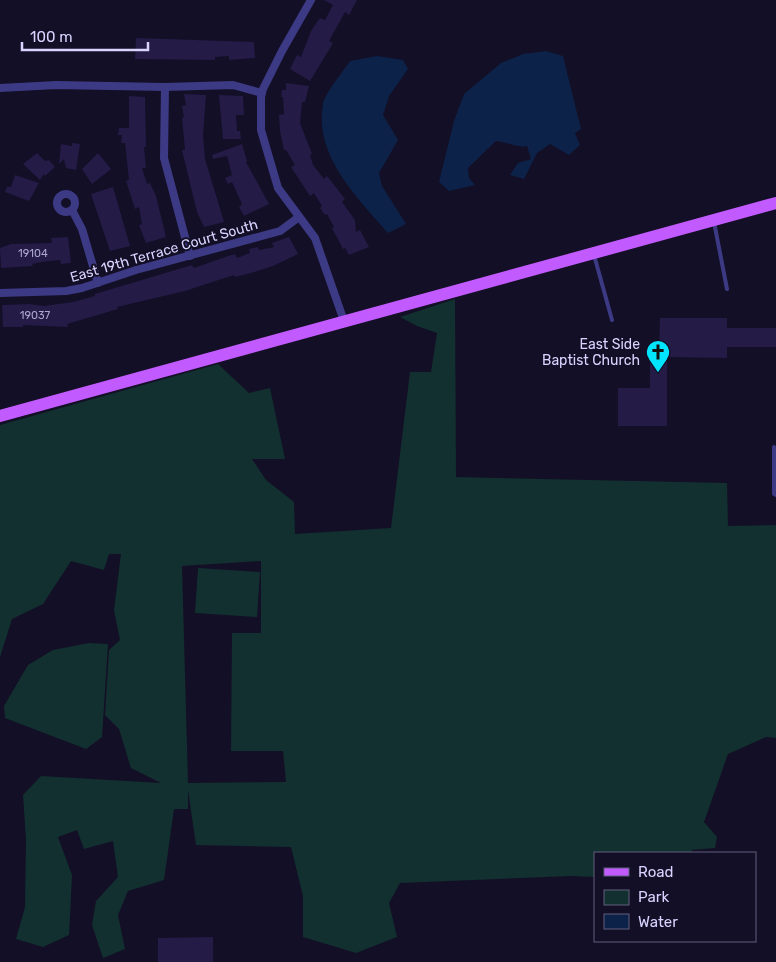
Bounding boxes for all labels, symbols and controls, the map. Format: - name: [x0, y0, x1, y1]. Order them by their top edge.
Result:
- scale bar: [22, 20, 149, 52]
- text: 100 m: [30, 28, 72, 46]
- street label: East 19th Terrace Court South: [68, 216, 260, 286]
- house number: 19104: [18, 247, 48, 260]
- house number: 19037: [20, 309, 51, 322]
- place label: East Side Baptist Church: [542, 336, 640, 369]
- church icon: East Side Baptist Church: [645, 339, 671, 373]
- legend: [594, 852, 756, 942]
- text: Road: [638, 863, 674, 881]
- text: Park: [638, 888, 669, 906]
- text: Water: [638, 913, 678, 931]

